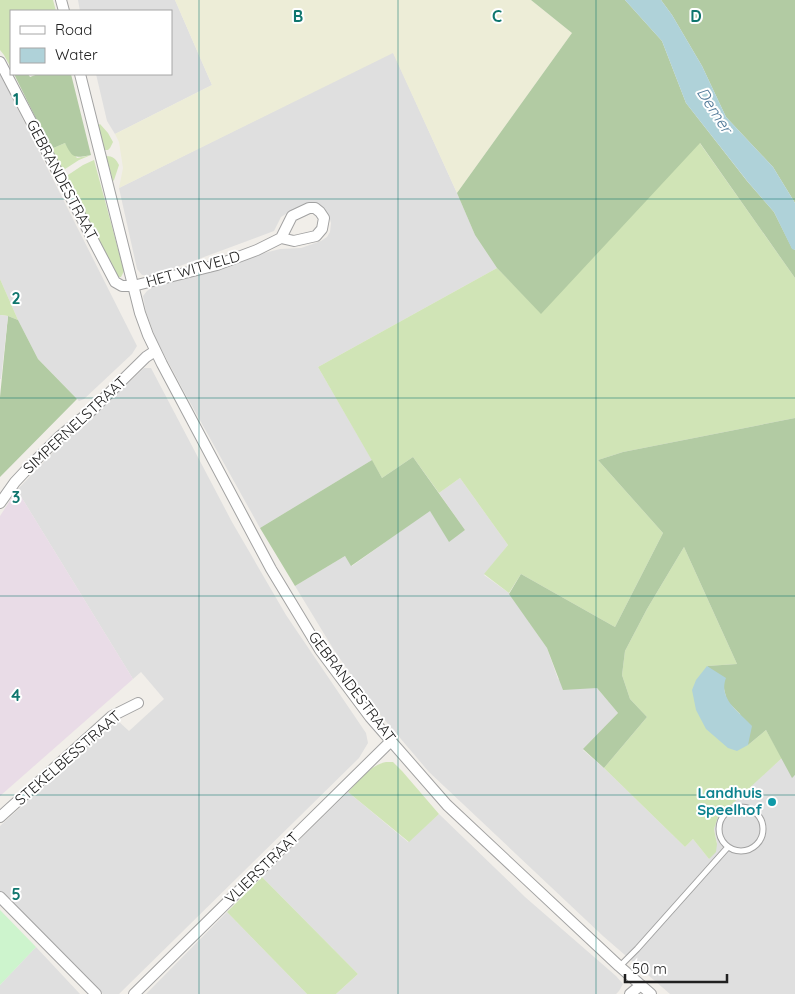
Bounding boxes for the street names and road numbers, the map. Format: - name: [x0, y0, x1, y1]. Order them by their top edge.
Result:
- street label: GEBRANDESTRAAT: [23, 116, 102, 243]
- street label: HET WITVELD: [144, 246, 242, 291]
- street label: SIMPERNELSTRAAT: [19, 372, 130, 478]
- street label: GEBRANDESTRAAT: [305, 627, 400, 746]
- street label: STEKELBESSTRAAT: [11, 706, 125, 809]
- street label: VLIERSTRAAT: [221, 828, 303, 908]

